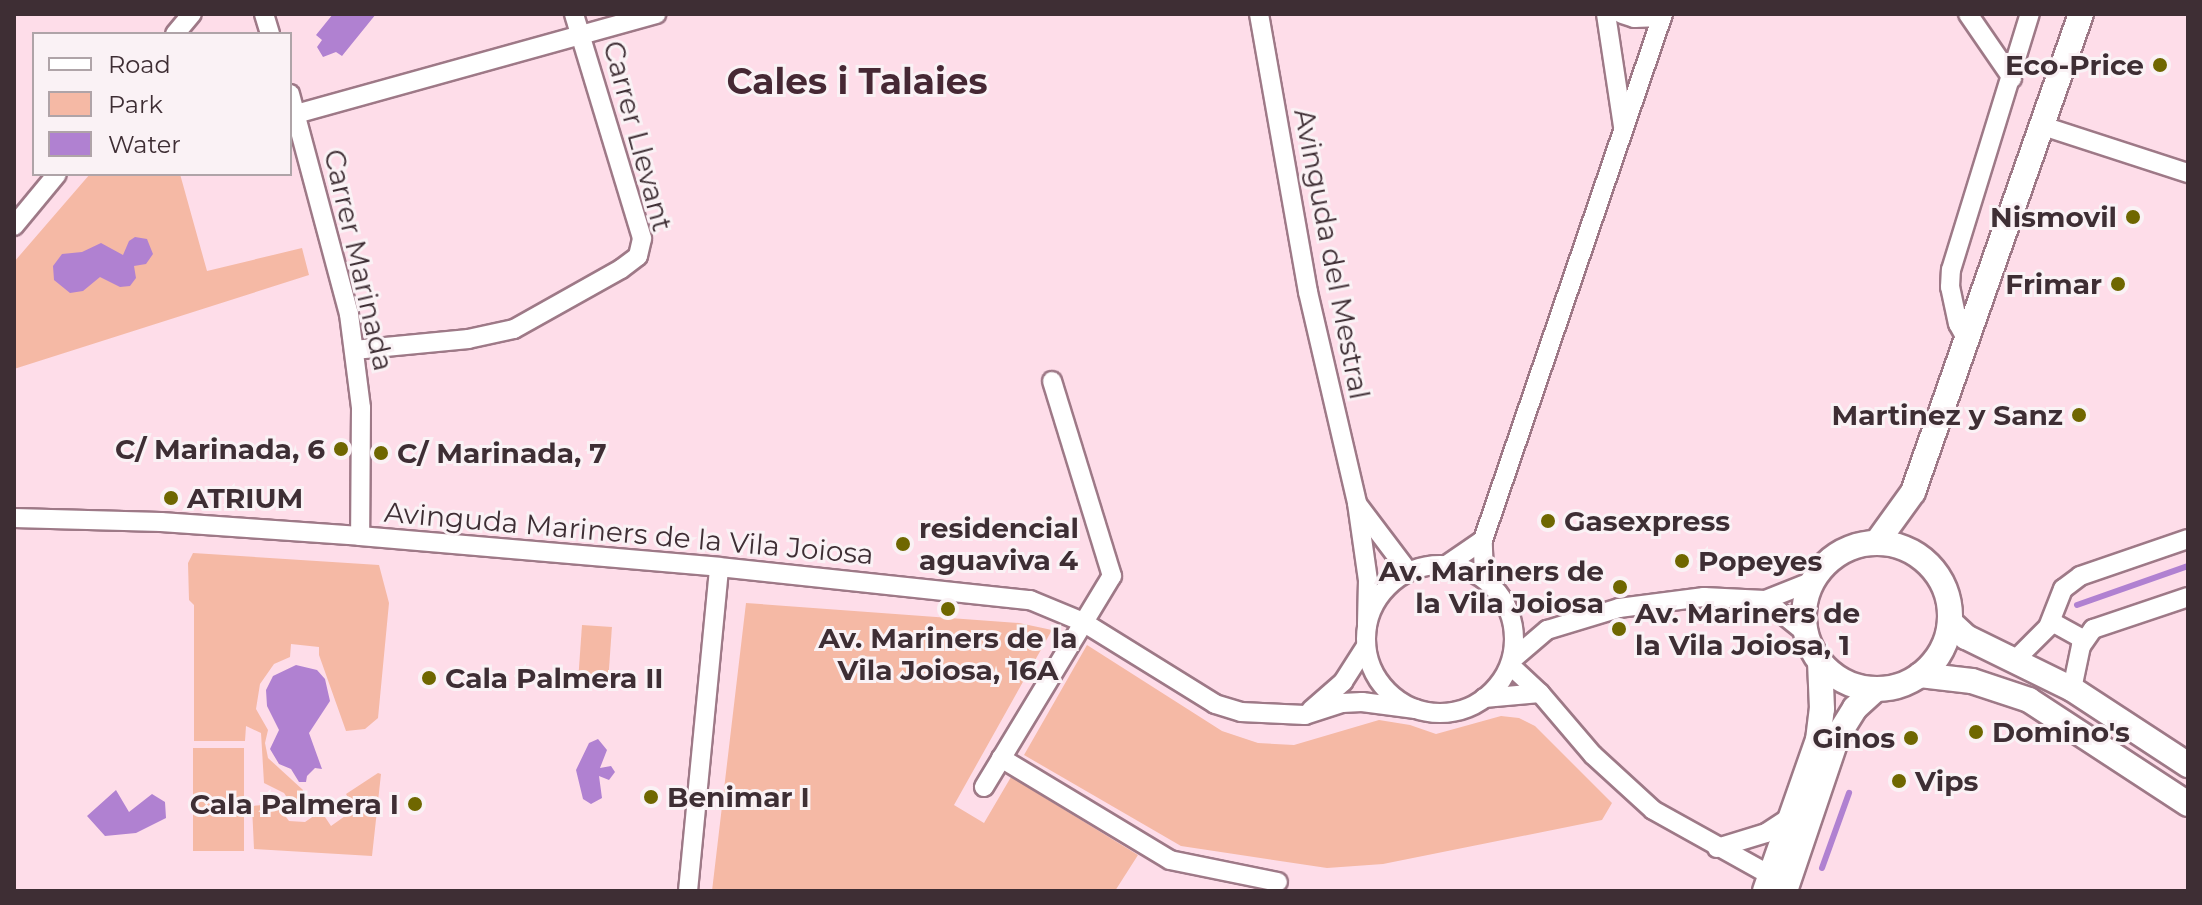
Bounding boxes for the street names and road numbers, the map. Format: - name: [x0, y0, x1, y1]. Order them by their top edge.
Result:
- street label: Carrer Llevant: [596, 37, 680, 235]
- street label: Avinguda del Mestral: [1287, 106, 1377, 402]
- street label: Carrer Marinada: [317, 146, 401, 374]
- street label: Avinguda Mariners de la Vila Joiosa: [383, 495, 875, 571]

